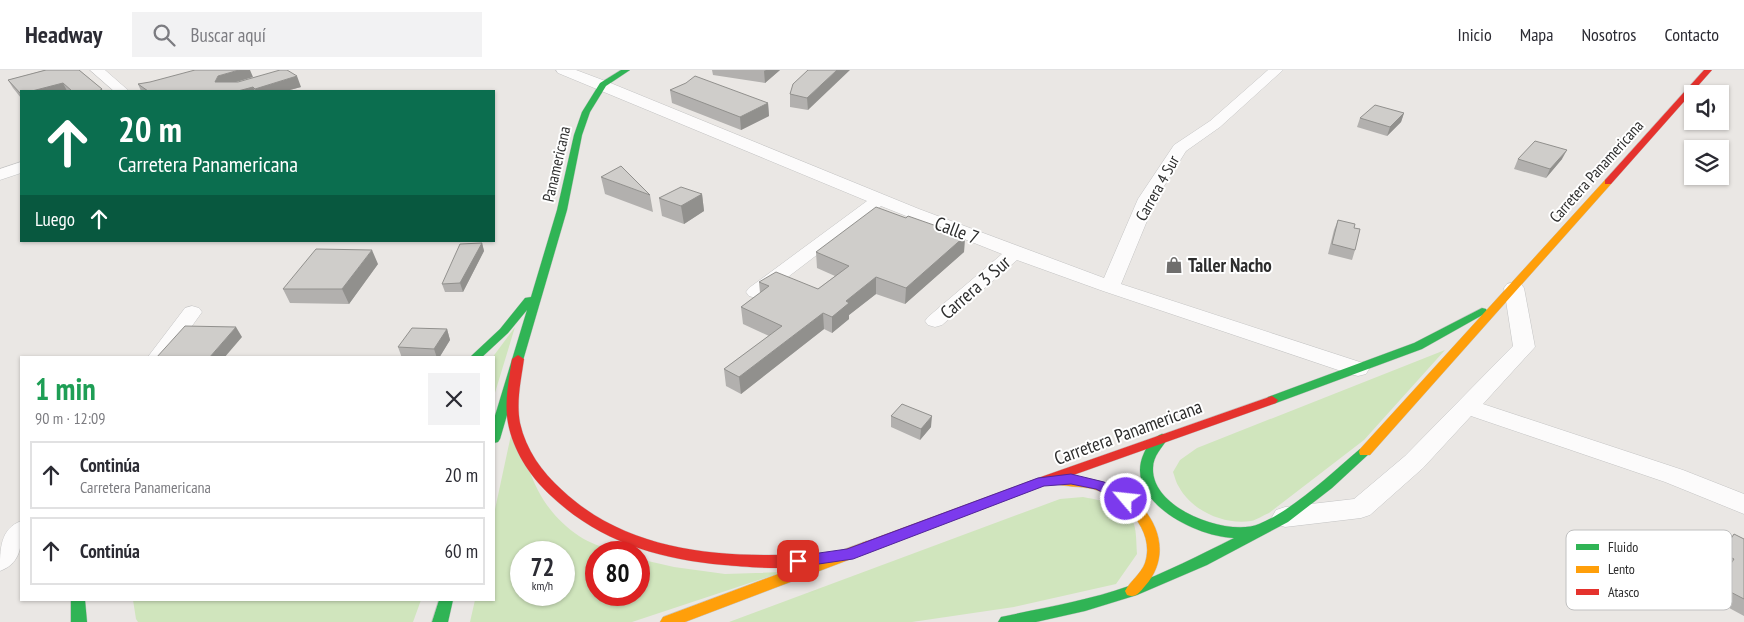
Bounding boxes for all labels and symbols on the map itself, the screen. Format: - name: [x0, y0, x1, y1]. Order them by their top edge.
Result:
- street label: Carretera Panamericana: [1545, 116, 1647, 226]
- street label: Panamericana: [538, 124, 574, 204]
- street label: Carrera 4 Sur: [1131, 151, 1183, 224]
- street label: Calle 7: [932, 211, 982, 249]
- street label: Carrera 3 Sur: [935, 249, 1016, 324]
- place label: Taller Nacho: [1188, 253, 1272, 277]
- shop icon: Taller Nacho: [1164, 255, 1184, 275]
- street label: Carretera Panamericana: [1051, 394, 1205, 470]
- position arrow: [1099, 472, 1151, 524]
- legend: [1566, 530, 1732, 610]
- text: Fluido: [1608, 538, 1638, 556]
- pin: [777, 540, 819, 582]
- speed limit sign: 80: [585, 541, 650, 606]
- text: Lento: [1608, 560, 1635, 578]
- text: Atasco: [1608, 583, 1639, 601]

